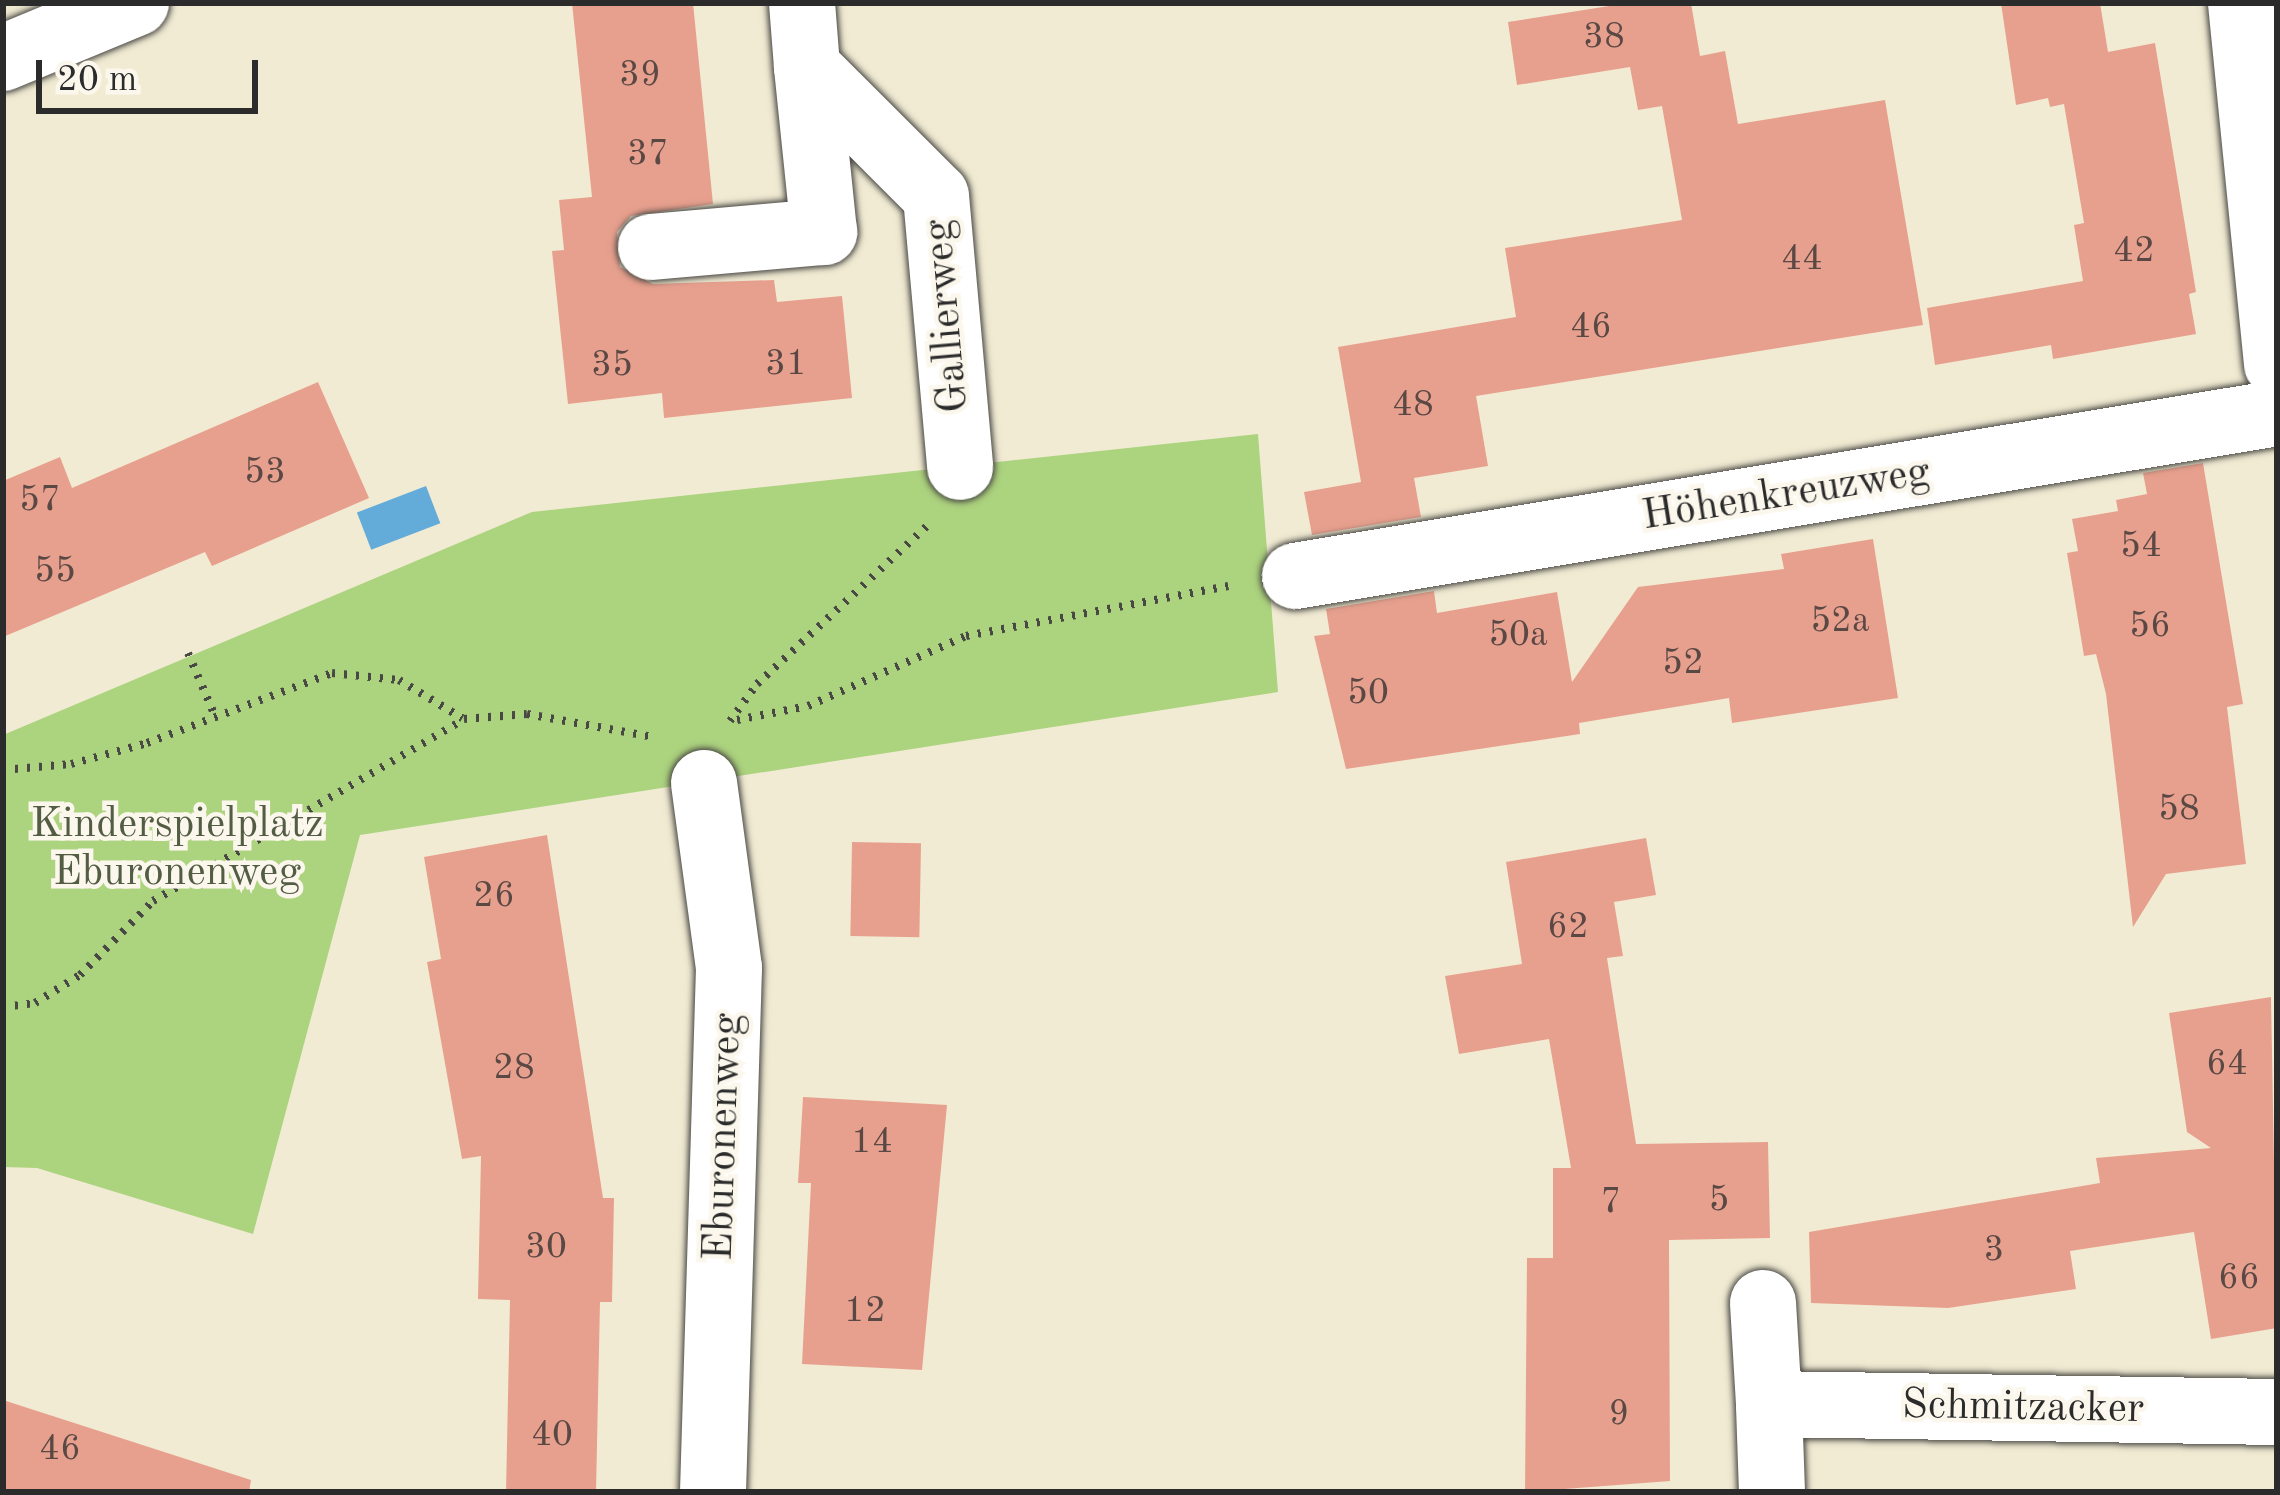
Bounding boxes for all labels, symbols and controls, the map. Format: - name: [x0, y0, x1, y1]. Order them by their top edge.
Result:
- house number: 38: [1583, 17, 1625, 61]
- scale bar: [42, 36, 264, 110]
- house number: 39: [619, 55, 661, 99]
- text: 20 m: [57, 63, 137, 99]
- house number: 37: [627, 134, 669, 178]
- street label: Gallierweg: [913, 217, 981, 415]
- house number: 42: [2113, 231, 2155, 275]
- house number: 44: [1781, 239, 1823, 283]
- house number: 46: [1570, 307, 1612, 351]
- house number: 31: [765, 344, 807, 388]
- house number: 35: [591, 345, 633, 389]
- house number: 48: [1392, 385, 1434, 429]
- street label: Höhenkreuzweg: [1639, 447, 1933, 543]
- house number: 53: [244, 452, 286, 496]
- house number: 57: [19, 480, 61, 524]
- house number: 54: [2120, 526, 2162, 570]
- house number: 55: [34, 551, 76, 595]
- house number: 52a: [1810, 601, 1870, 645]
- house number: 56: [2129, 606, 2171, 650]
- house number: 50a: [1488, 615, 1548, 659]
- house number: 52: [1662, 643, 1704, 687]
- house number: 50: [1347, 673, 1389, 717]
- house number: 58: [2158, 789, 2200, 833]
- park label: Kinderspielplatz Eburonenweg: [30, 800, 324, 898]
- house number: 26: [473, 876, 515, 920]
- house number: 62: [1547, 907, 1589, 951]
- street label: Eburonenweg: [694, 1012, 754, 1262]
- house number: 64: [2206, 1044, 2248, 1088]
- house number: 28: [493, 1048, 535, 1092]
- house number: 14: [851, 1122, 893, 1166]
- house number: 5: [1709, 1180, 1729, 1224]
- house number: 7: [1601, 1182, 1621, 1226]
- house number: 30: [525, 1227, 567, 1271]
- house number: 3: [1984, 1230, 2004, 1274]
- house number: 66: [2218, 1258, 2260, 1302]
- house number: 12: [844, 1291, 886, 1335]
- street label: Schmitzacker: [1901, 1381, 2145, 1435]
- house number: 9: [1609, 1394, 1629, 1438]
- house number: 40: [531, 1415, 573, 1459]
- house number: 46: [39, 1429, 81, 1473]

